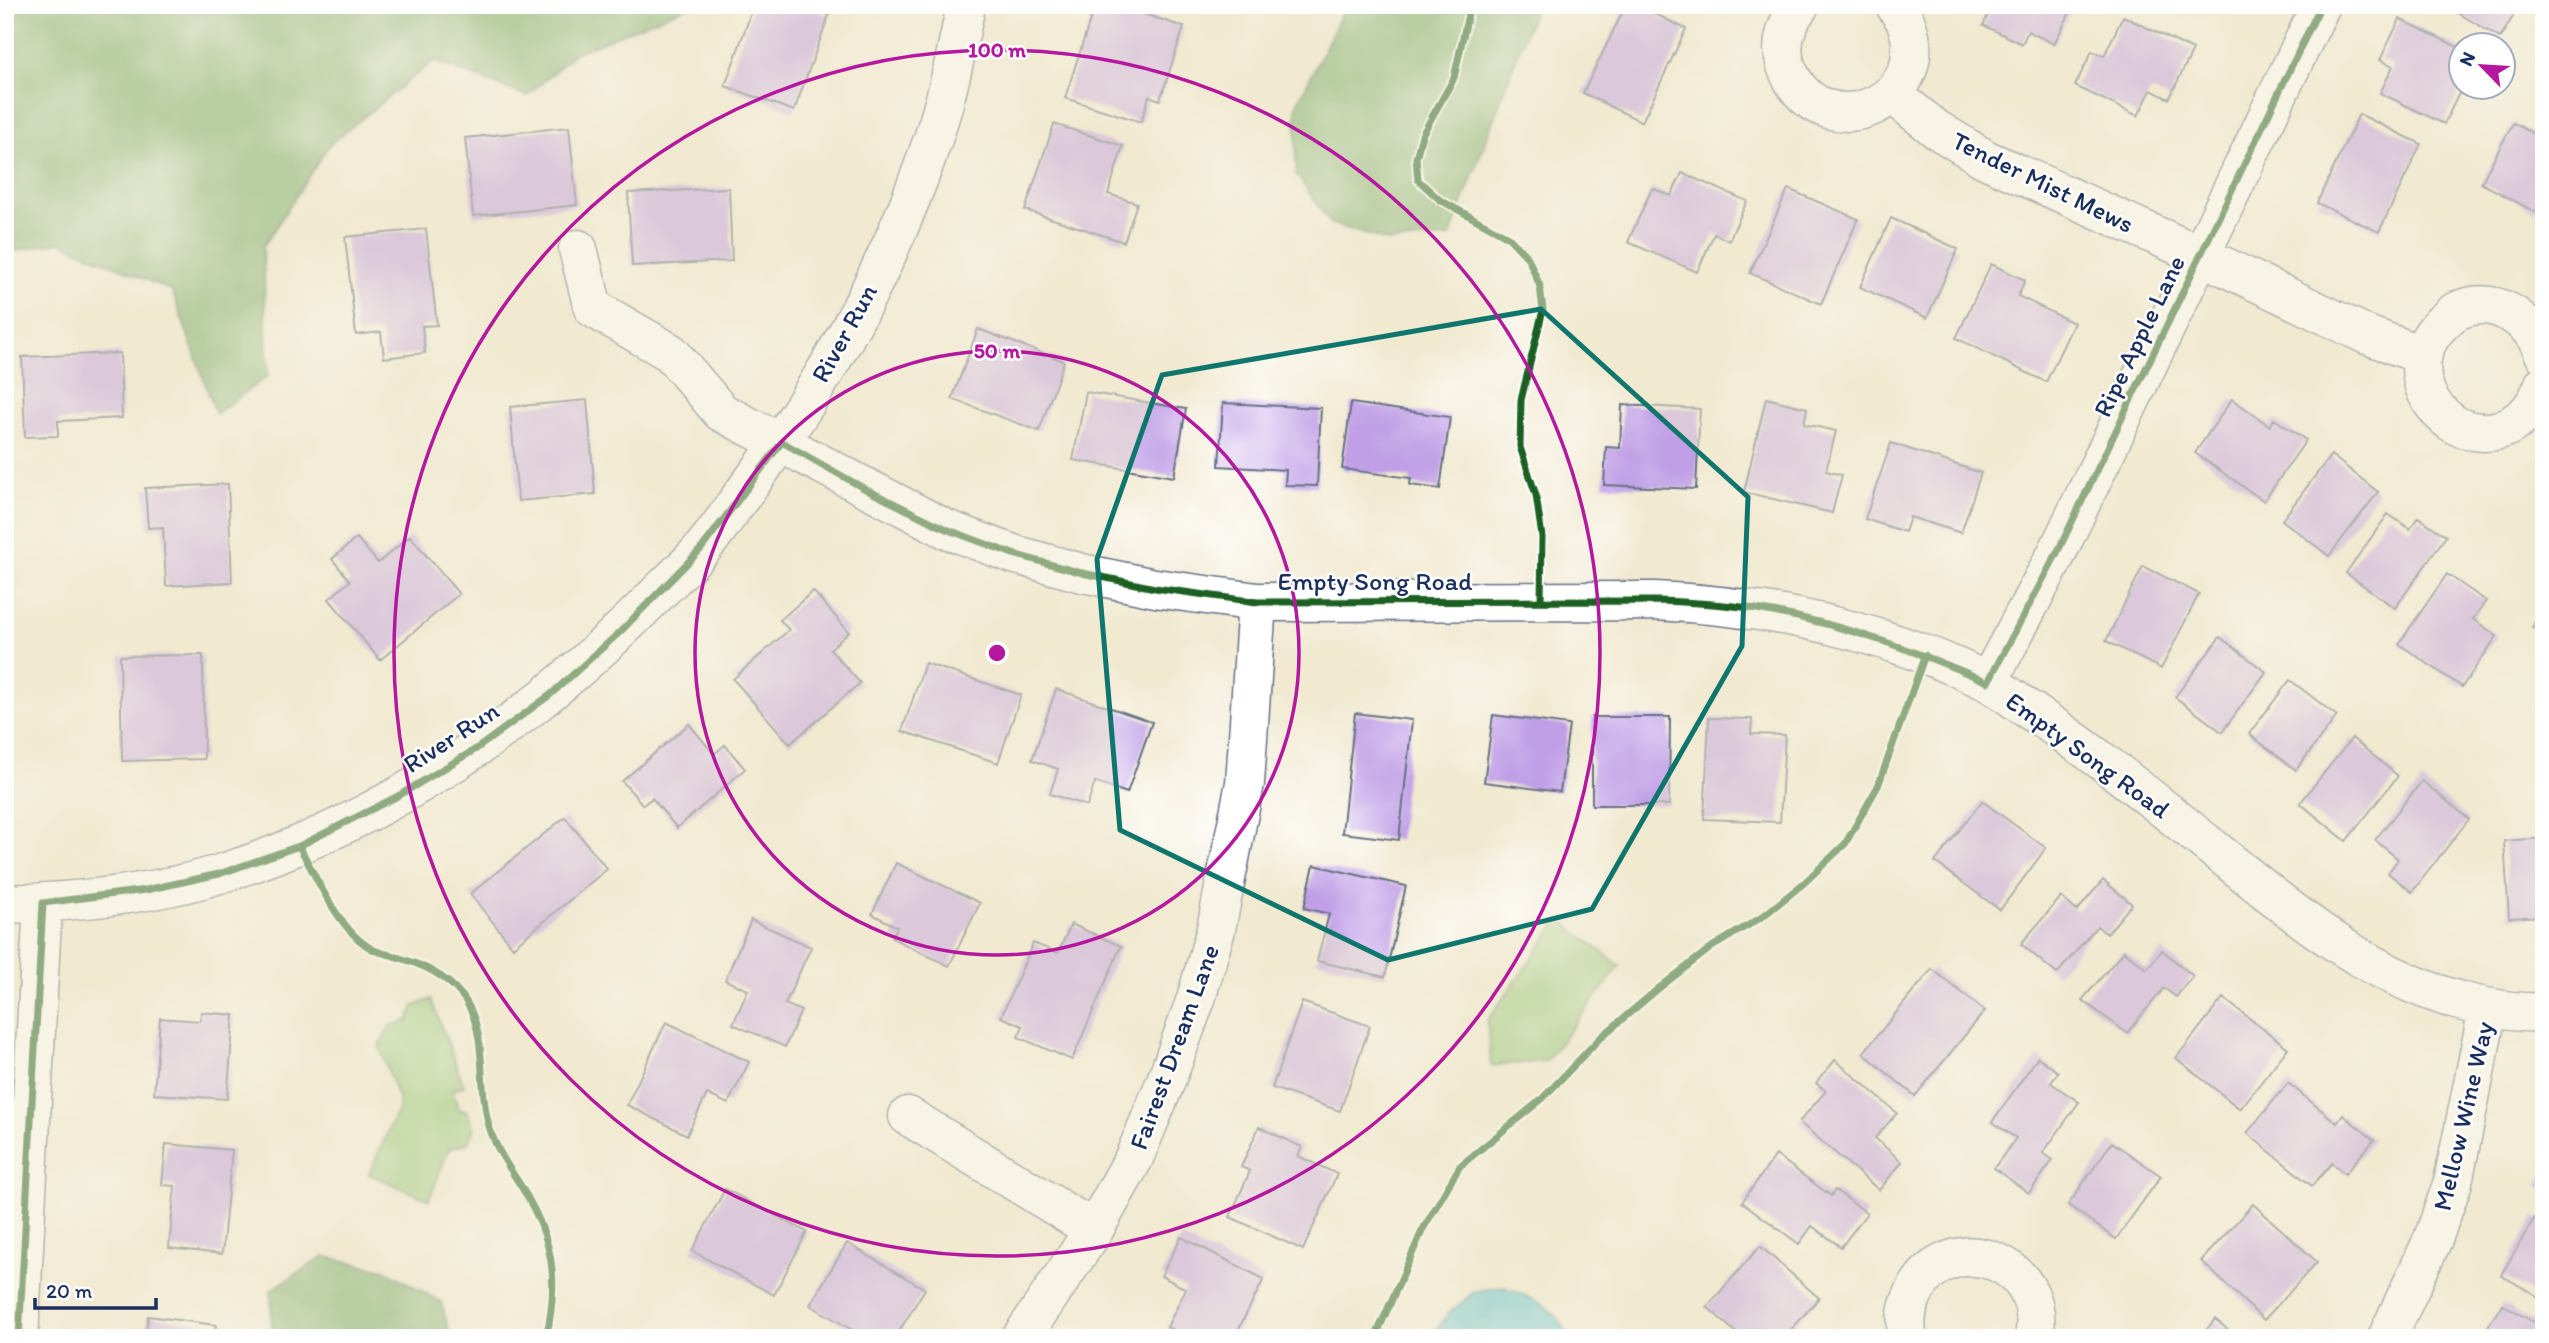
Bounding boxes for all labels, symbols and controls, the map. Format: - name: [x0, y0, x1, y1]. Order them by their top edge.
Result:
- north arrow: [2448, 32, 2518, 102]
- text: 100 m: [968, 37, 1026, 62]
- text: N: [2454, 48, 2480, 70]
- street label: Tender Mist Mews: [1947, 124, 2139, 240]
- street label: Ripe Apple Lane: [2086, 250, 2192, 422]
- street label: River Run: [804, 278, 884, 388]
- text: 50 m: [974, 338, 1021, 363]
- street label: Empty Song Road: [1277, 565, 1473, 597]
- centre of rings: [985, 641, 1009, 665]
- street label: Empty Song Road: [2000, 685, 2177, 826]
- street label: River Run: [397, 694, 505, 780]
- street label: Fairest Dream Lane: [1122, 940, 1226, 1154]
- street label: Mellow Wine Way: [2426, 1018, 2500, 1214]
- scale bar: [35, 1266, 156, 1310]
- text: 20 m: [46, 1278, 93, 1303]

